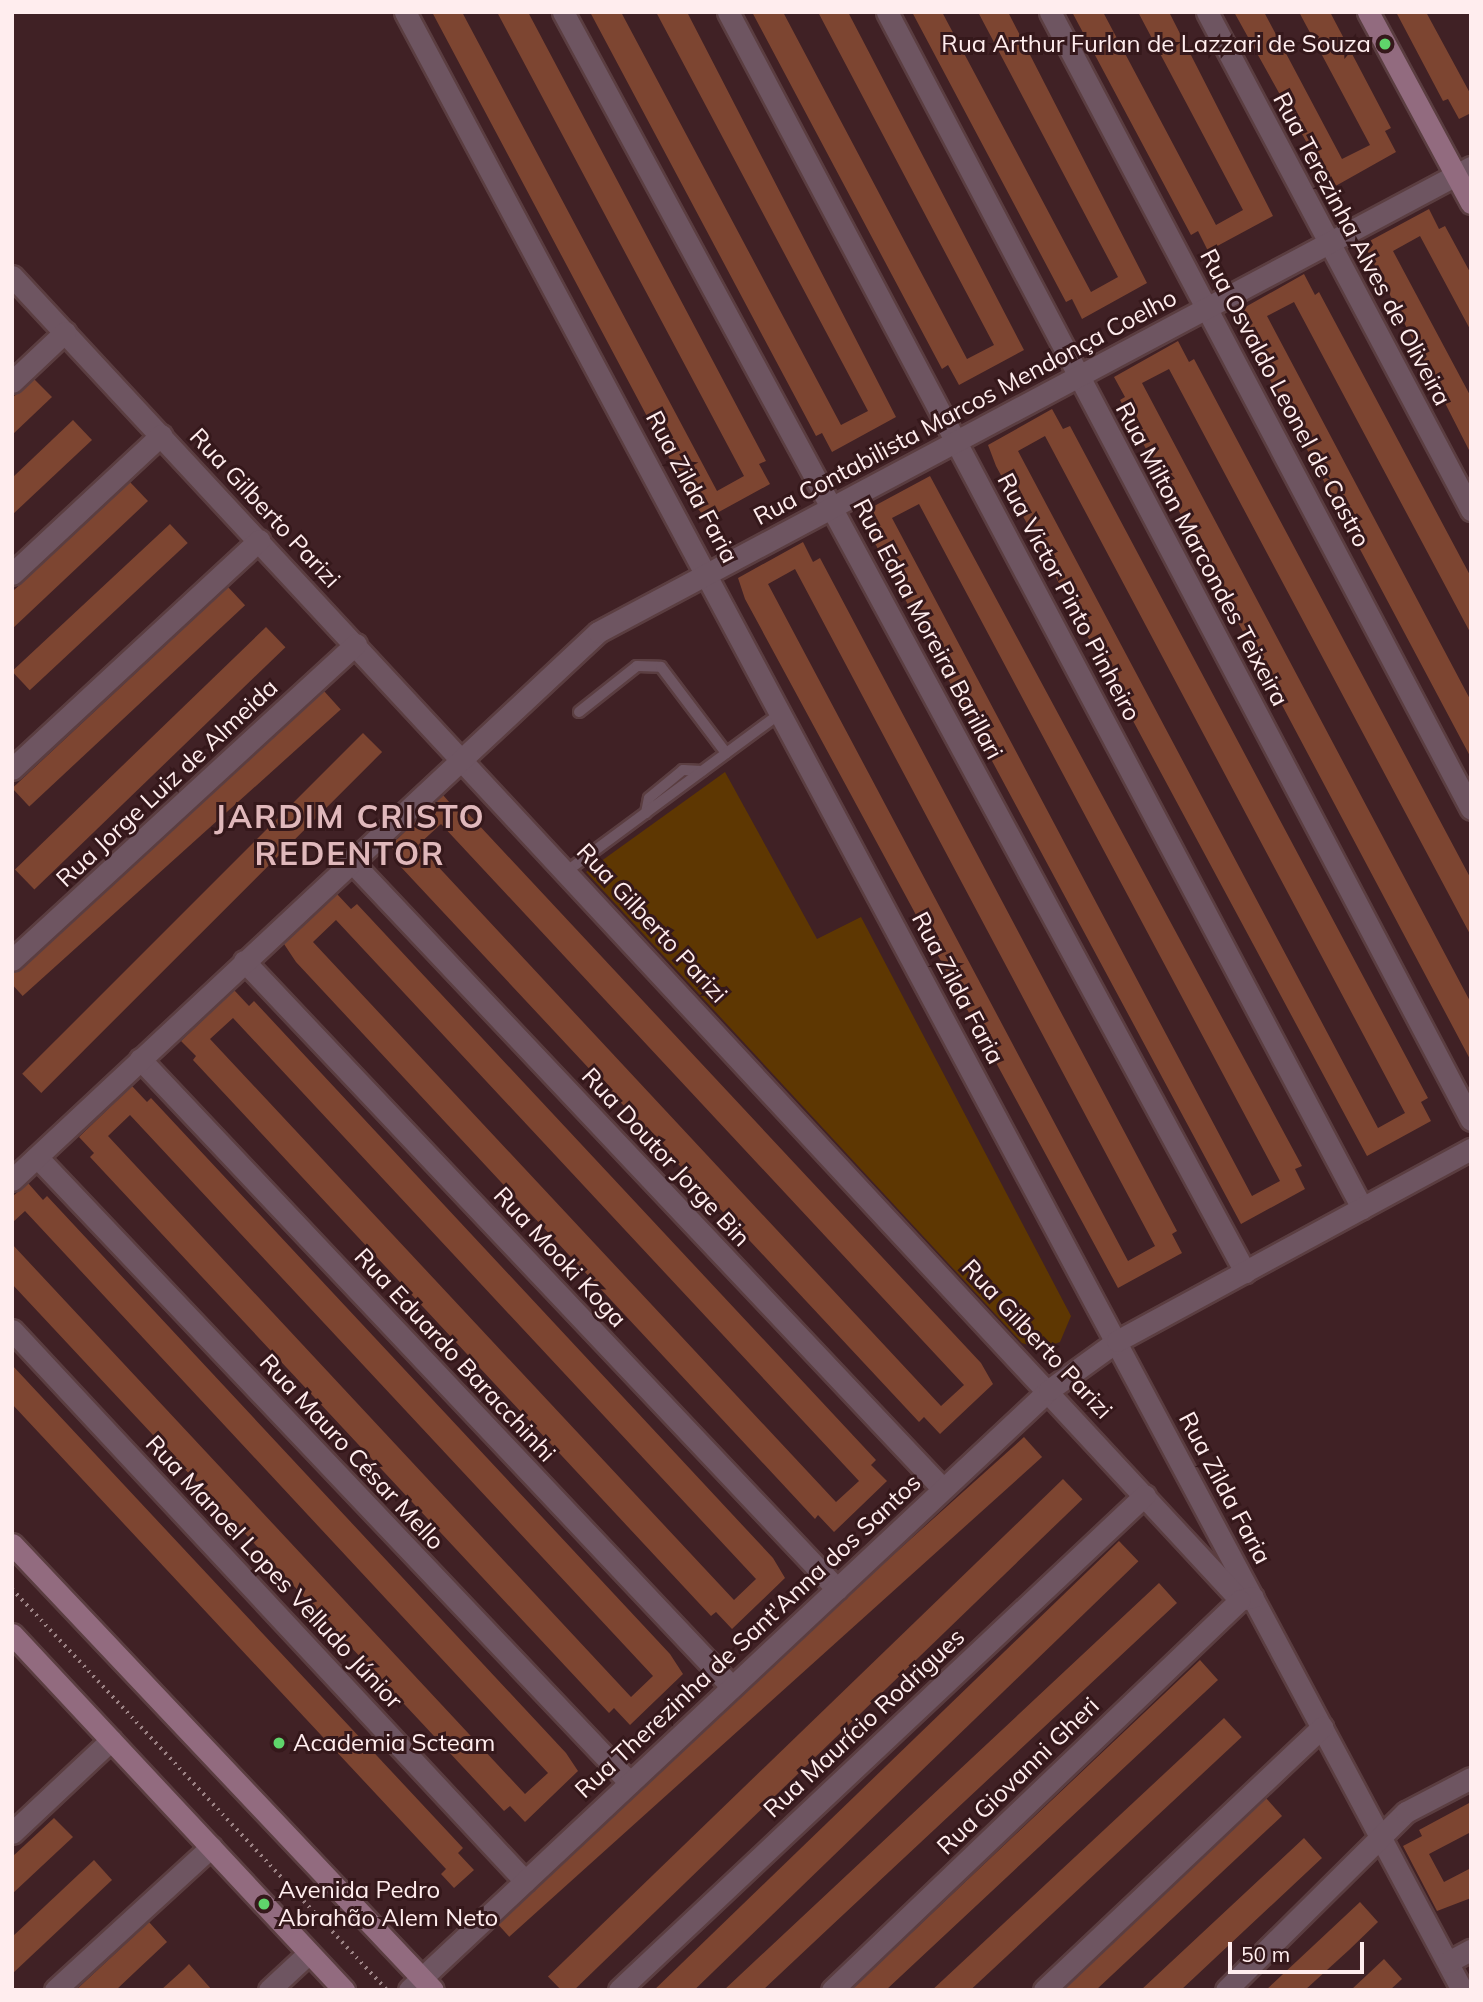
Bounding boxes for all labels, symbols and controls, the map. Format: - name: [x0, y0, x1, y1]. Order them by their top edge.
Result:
- place label: Rua Arthur Furlan de Lazzari de Souza: [941, 30, 1371, 58]
- marker: Rua Arthur Furlan de Lazzari de Souza: [1377, 36, 1393, 52]
- street label: Rua Terezinha Alves de Oliveira: [1267, 88, 1457, 410]
- street label: Rua Osvaldo Leonel de Castro: [1194, 244, 1376, 552]
- street label: Rua Contabilista Marcos Mendonça Coelho: [749, 283, 1181, 531]
- street label: Rua Milton Marcondes Teixeira: [1110, 397, 1294, 711]
- street label: Rua Zilda Faria: [640, 406, 744, 568]
- street label: Rua Gilberto Parizi: [184, 422, 346, 594]
- street label: Rua Victor Pinto Pinheiro: [991, 468, 1147, 726]
- street label: Rua Edna Moreira Barillari: [847, 494, 1009, 764]
- street label: Rua Jorge Luiz de Almeida: [50, 673, 284, 893]
- district label: JARDIM CRISTO REDENTOR: [216, 798, 484, 873]
- street label: Rua Gilberto Parizi: [571, 837, 733, 1009]
- street label: Rua Zilda Faria: [906, 907, 1010, 1069]
- street label: Rua Doutor Jorge Bin: [576, 1062, 756, 1252]
- street label: Rua Mooki Koga: [488, 1181, 632, 1333]
- street label: Rua Eduardo Baracchinhi: [348, 1242, 562, 1468]
- street label: Rua Gilberto Parizi: [956, 1253, 1118, 1425]
- street label: Rua Mauro César Mello: [254, 1348, 450, 1556]
- street label: Rua Zilda Faria: [1173, 1407, 1277, 1569]
- street label: Rua Manoel Lopes Velludo Júnior: [140, 1429, 408, 1715]
- street label: Rua Therezinha de Sant'Anna dos Santos: [569, 1468, 927, 1804]
- street label: Rua Maurício Rodrigues: [758, 1622, 970, 1824]
- street label: Rua Giovanni Gheri: [931, 1691, 1105, 1861]
- place label: Academia Scteam: [293, 1729, 495, 1757]
- marker: Academia Scteam: [271, 1735, 287, 1751]
- place label: Avenida Pedro Abrahão Alem Neto: [278, 1876, 498, 1932]
- marker: Avenida Pedro Abrahão Alem Neto: [256, 1896, 272, 1912]
- scale bar: [1231, 1928, 1368, 1972]
- text: 50 m: [1241, 1941, 1290, 1967]

